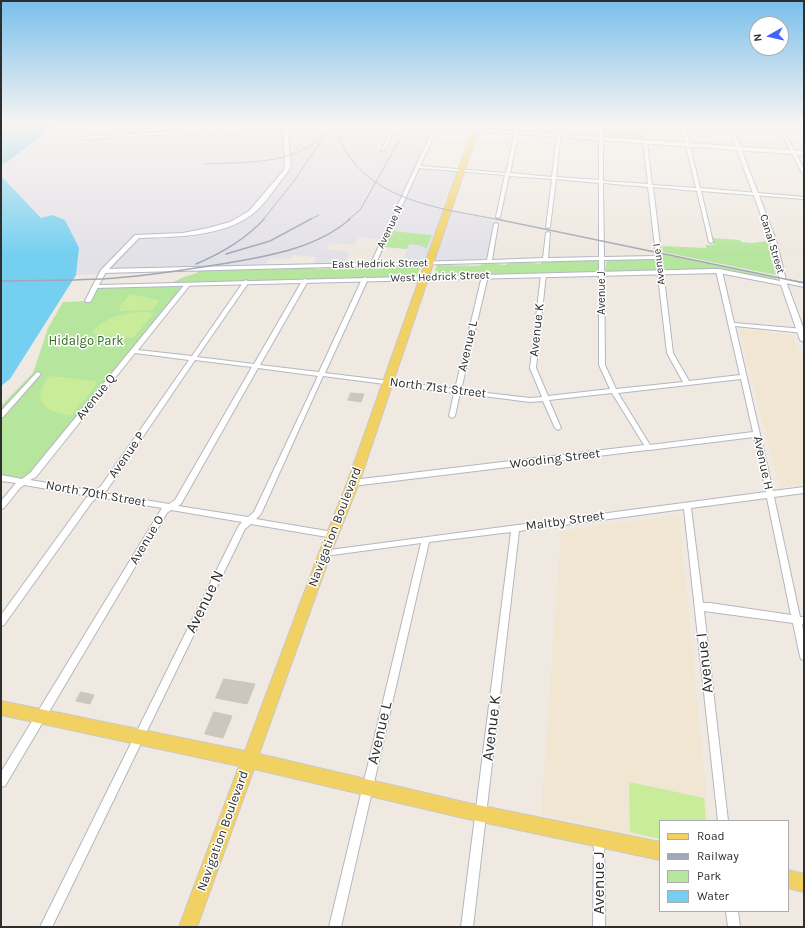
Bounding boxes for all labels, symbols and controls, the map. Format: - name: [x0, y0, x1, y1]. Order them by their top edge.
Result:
- north arrow: [749, 16, 789, 56]
- text: N: [751, 33, 765, 42]
- street label: Avenue N: [374, 203, 406, 251]
- street label: Canal Street: [757, 213, 787, 275]
- street label: Avenue I: [650, 242, 668, 286]
- street label: East Hedrick Street: [332, 257, 428, 271]
- street label: West Hedrick Street: [390, 269, 490, 285]
- street label: Avenue J: [595, 271, 609, 315]
- street label: Avenue K: [526, 302, 548, 358]
- street label: Avenue L: [455, 319, 481, 373]
- park label: Hidalgo Park: [49, 333, 123, 349]
- street label: Avenue Q: [73, 371, 119, 423]
- street label: North 71st Street: [389, 374, 487, 402]
- street label: Avenue P: [105, 429, 149, 481]
- street label: Avenue H: [750, 435, 776, 491]
- street label: Wooding Street: [509, 446, 601, 472]
- street label: Navigation Boulevard: [305, 465, 365, 589]
- street label: North 70th Street: [44, 477, 148, 511]
- street label: Maltby Street: [525, 508, 605, 534]
- street label: Avenue O: [126, 513, 168, 567]
- street label: Avenue N: [182, 568, 228, 636]
- street label: Avenue I: [692, 632, 718, 694]
- street label: Avenue K: [478, 694, 506, 762]
- street label: Avenue L: [363, 700, 397, 766]
- street label: Navigation Boulevard: [194, 769, 252, 893]
- legend: [659, 820, 789, 912]
- text: Road: [697, 829, 725, 843]
- text: Railway: [697, 849, 739, 863]
- street label: Avenue J: [589, 852, 609, 914]
- text: Park: [697, 869, 721, 883]
- text: Water: [697, 889, 729, 903]

